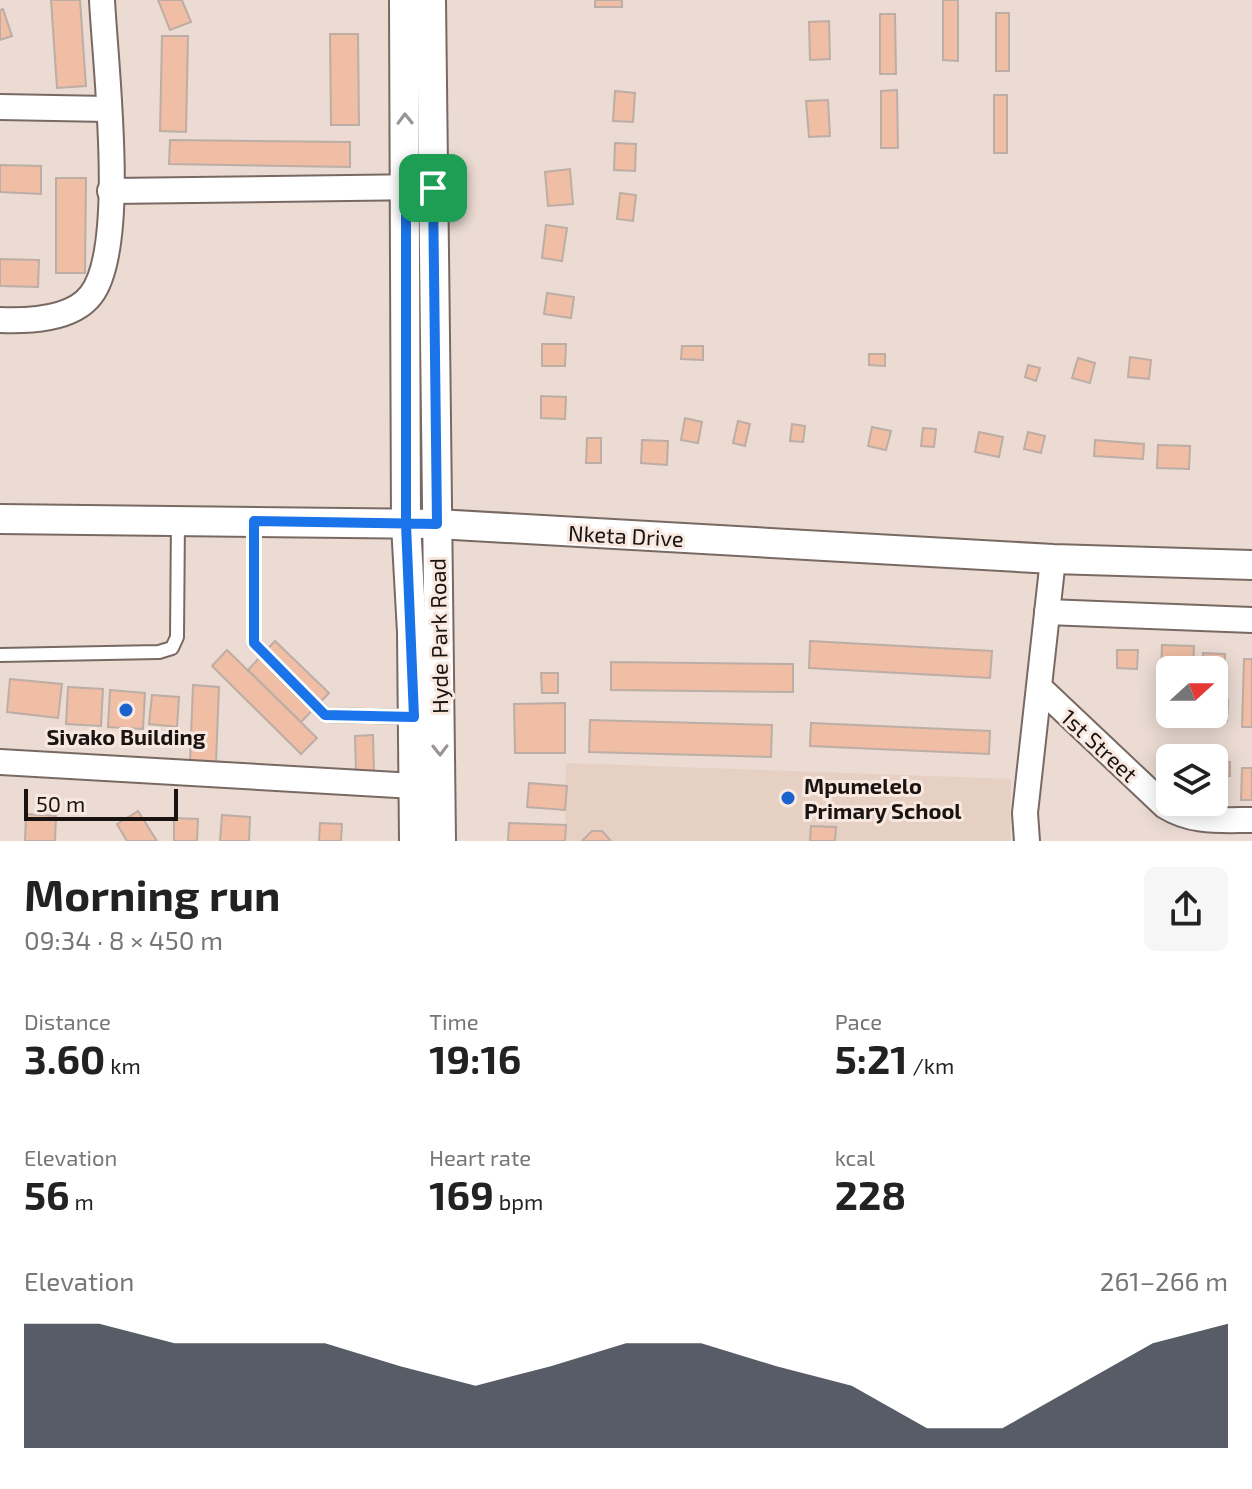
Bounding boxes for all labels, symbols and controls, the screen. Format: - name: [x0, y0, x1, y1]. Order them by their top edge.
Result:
- one-way arrow: [397, 112, 414, 125]
- pin: [399, 154, 467, 222]
- icon: arrive: [411, 166, 455, 210]
- street label: Nketa Drive: [568, 519, 684, 551]
- street label: Hyde Park Road: [424, 558, 452, 714]
- north arrow: [1156, 656, 1228, 728]
- map controls: [1156, 656, 1228, 816]
- marker: Sivako Building: [117, 701, 135, 719]
- street label: 1st Street: [1057, 703, 1143, 787]
- place label: Sivako Building: [46, 723, 206, 749]
- one-way arrow: [431, 744, 449, 757]
- button: layers: [1156, 744, 1228, 816]
- place label: Mpumelelo Primary School: [804, 772, 962, 824]
- scale bar: [24, 785, 178, 821]
- marker: Mpumelelo Primary School: [779, 789, 797, 807]
- text: 50 m: [36, 790, 85, 816]
- text: Morning run: [24, 867, 280, 920]
- button: share: [1144, 867, 1228, 951]
- text: 09:34 · 8 × 450 m: [24, 924, 223, 955]
- text: Distance: [24, 1008, 111, 1034]
- text: Time: [429, 1008, 479, 1034]
- text: Pace: [835, 1008, 882, 1034]
- text: 3.60: [24, 1034, 105, 1082]
- text: 19:16: [429, 1034, 521, 1082]
- text: 5:21: [835, 1034, 908, 1082]
- text: km: [105, 1052, 141, 1078]
- text: /km: [908, 1052, 954, 1078]
- text: Elevation: [24, 1144, 117, 1170]
- text: Heart rate: [429, 1144, 531, 1170]
- text: kcal: [835, 1144, 875, 1170]
- text: 56: [24, 1170, 70, 1218]
- text: 169: [429, 1170, 494, 1218]
- text: 228: [835, 1170, 906, 1218]
- text: m: [70, 1188, 94, 1214]
- text: bpm: [494, 1188, 543, 1214]
- text: Elevation: [24, 1265, 134, 1296]
- text: 261–266 m: [1100, 1265, 1228, 1296]

